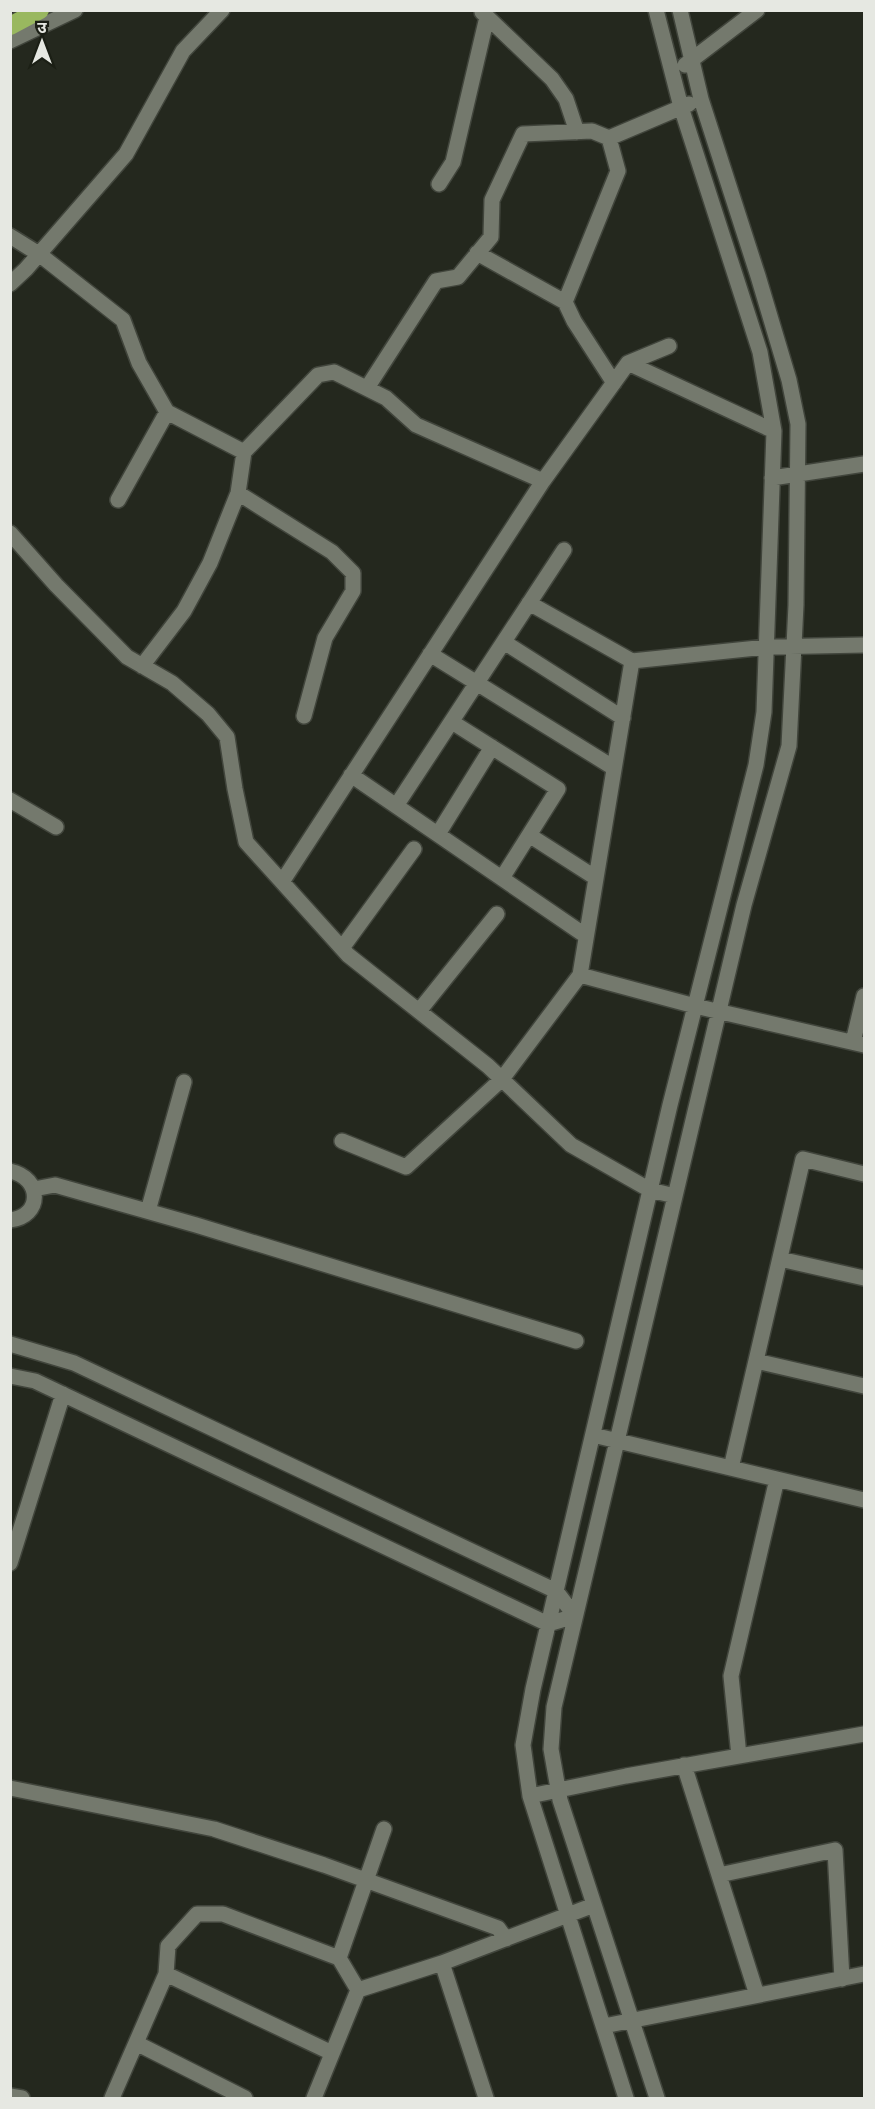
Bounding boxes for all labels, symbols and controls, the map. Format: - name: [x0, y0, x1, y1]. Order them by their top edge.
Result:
- north arrow: [12, 12, 72, 72]
- text: उ: [37, 18, 47, 37]

